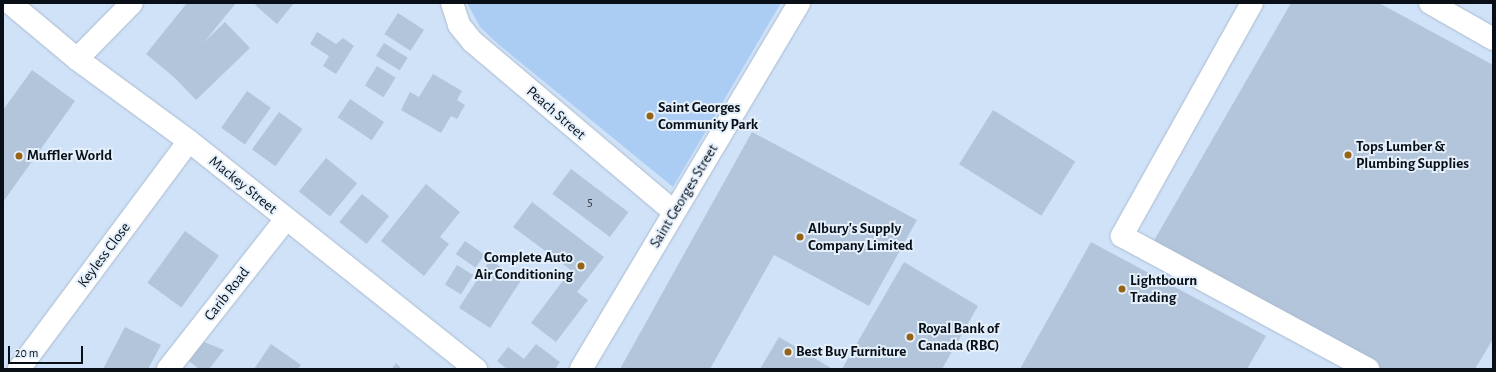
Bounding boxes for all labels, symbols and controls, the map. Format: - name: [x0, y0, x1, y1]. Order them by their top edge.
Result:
- street label: Peach Street: [523, 82, 589, 144]
- place label: Saint Georges Community Park: [658, 98, 758, 133]
- marker: Saint Georges Community Park: [645, 111, 655, 121]
- place label: Tops Lumber & Plumbing Supplies: [1356, 137, 1469, 172]
- street label: Saint Georges Street: [646, 141, 722, 251]
- place label: Muffler World: [27, 147, 112, 165]
- marker: Tops Lumber & Plumbing Supplies: [1343, 150, 1353, 160]
- marker: Muffler World: [14, 151, 24, 161]
- street label: Mackey Street: [205, 152, 281, 218]
- house number: 5: [587, 195, 593, 211]
- street label: Keyless Close: [74, 219, 134, 291]
- place label: Albury's Supply Company Limited: [808, 219, 913, 254]
- marker: Albury's Supply Company Limited: [795, 232, 805, 242]
- place label: Complete Auto Air Conditioning: [474, 248, 573, 283]
- marker: Complete Auto Air Conditioning: [576, 261, 586, 271]
- street label: Carib Road: [200, 264, 254, 324]
- place label: Lightbourn Trading: [1130, 271, 1197, 306]
- marker: Lightbourn Trading: [1117, 284, 1127, 294]
- place label: Royal Bank of Canada (RBC): [918, 319, 1000, 354]
- marker: Royal Bank of Canada (RBC): [905, 332, 915, 342]
- scale bar: [10, 338, 85, 364]
- place label: Best Buy Furniture: [796, 343, 906, 361]
- text: 20 m: [15, 347, 38, 359]
- marker: Best Buy Furniture: [783, 347, 793, 357]

